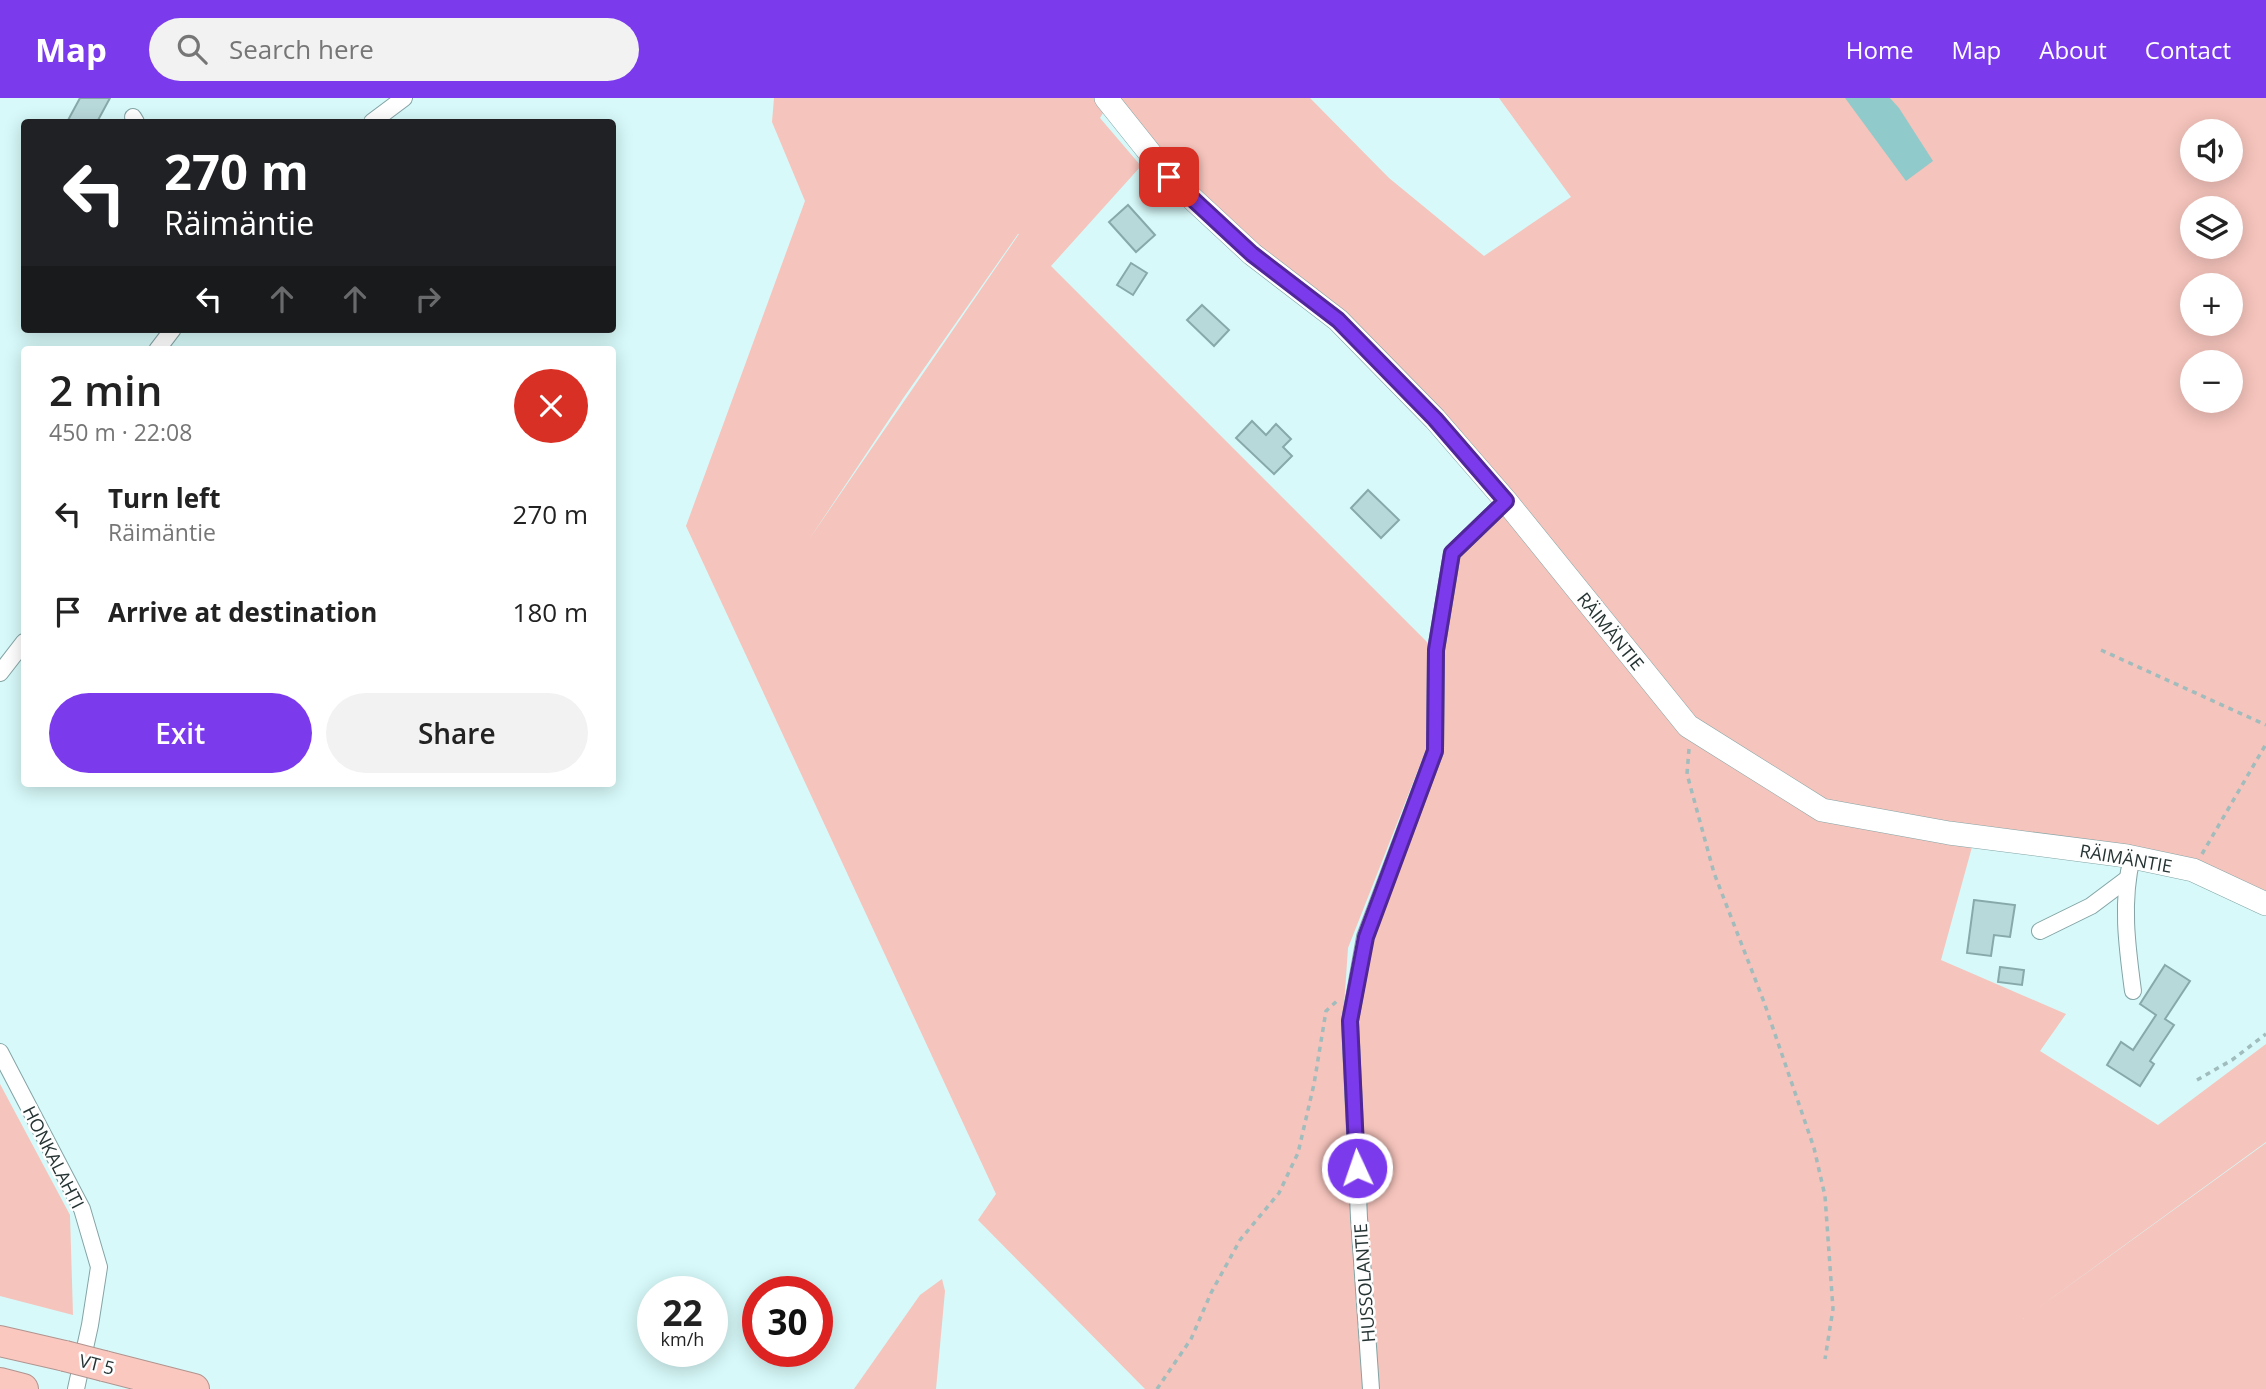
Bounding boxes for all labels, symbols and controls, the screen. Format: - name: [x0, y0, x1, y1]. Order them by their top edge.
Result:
- search box: [149, 18, 639, 81]
- text: Map: [35, 27, 107, 72]
- icon: search: [173, 30, 211, 68]
- text: Search here: [229, 31, 374, 67]
- text: Home: [1846, 33, 1914, 66]
- text: Map: [1952, 33, 2001, 66]
- text: About: [2039, 33, 2107, 66]
- text: Contact: [2145, 33, 2231, 66]
- map controls: [2180, 119, 2243, 413]
- button: sound: [2180, 119, 2243, 182]
- text: 270 m: [164, 138, 309, 204]
- icon: left: [49, 147, 140, 238]
- pin: [1139, 147, 1199, 207]
- icon: arrive: [1150, 158, 1188, 196]
- button: layers: [2180, 196, 2243, 259]
- text: Räimäntie: [164, 201, 314, 244]
- button: +: [2180, 273, 2243, 336]
- icon: left: [190, 280, 228, 318]
- icon: ahead: [263, 280, 301, 318]
- icon: ahead: [336, 280, 374, 318]
- icon: right: [409, 280, 447, 318]
- button: −: [2180, 350, 2243, 413]
- text: 2 min: [49, 361, 162, 418]
- button: close: [514, 369, 588, 443]
- text: 450 m · 22:08: [49, 416, 192, 448]
- text: Turn left: [108, 480, 220, 516]
- icon: left: [49, 495, 87, 533]
- text: 270 m: [513, 496, 588, 532]
- text: Räimäntie: [108, 516, 216, 548]
- street label: RÄIMÄNTIE: [1572, 587, 1650, 675]
- icon: arrive: [49, 593, 87, 631]
- text: Arrive at destination: [108, 594, 377, 630]
- text: 180 m: [513, 594, 588, 630]
- button: Exit: [49, 693, 312, 773]
- button: Share: [326, 693, 588, 773]
- street label: RÄIMÄNTIE: [2078, 838, 2174, 878]
- street label: HONKALAHTI: [18, 1102, 90, 1212]
- position arrow: [1320, 1131, 1394, 1205]
- street label: HUSSOLANTIE: [1348, 1223, 1380, 1343]
- speed limit sign: 30: [742, 1276, 833, 1367]
- text: 22: [662, 1289, 703, 1336]
- text: km/h: [661, 1327, 704, 1351]
- street label: VT 5: [77, 1348, 117, 1380]

